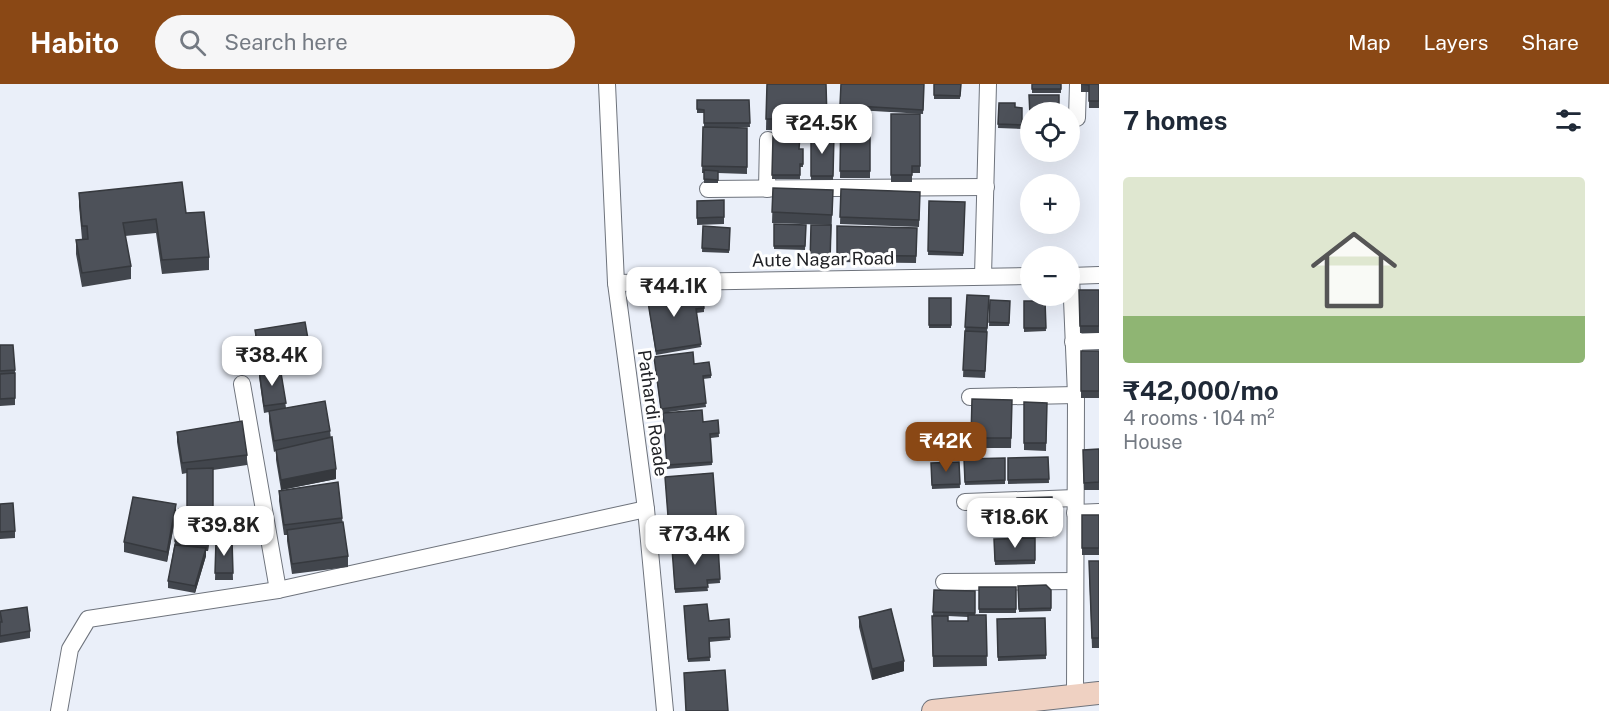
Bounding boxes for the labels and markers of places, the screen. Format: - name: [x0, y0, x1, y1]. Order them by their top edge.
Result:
- pin: ₹24.5K: [773, 104, 871, 155]
- pin: ₹44.1K: [625, 267, 723, 318]
- pin: ₹38.4K: [223, 336, 321, 387]
- pin: ₹42K: [910, 422, 982, 473]
- pin: ₹18.6K: [966, 498, 1064, 549]
- pin: ₹39.8K: [175, 506, 273, 557]
- pin: ₹73.4K: [646, 515, 744, 566]

